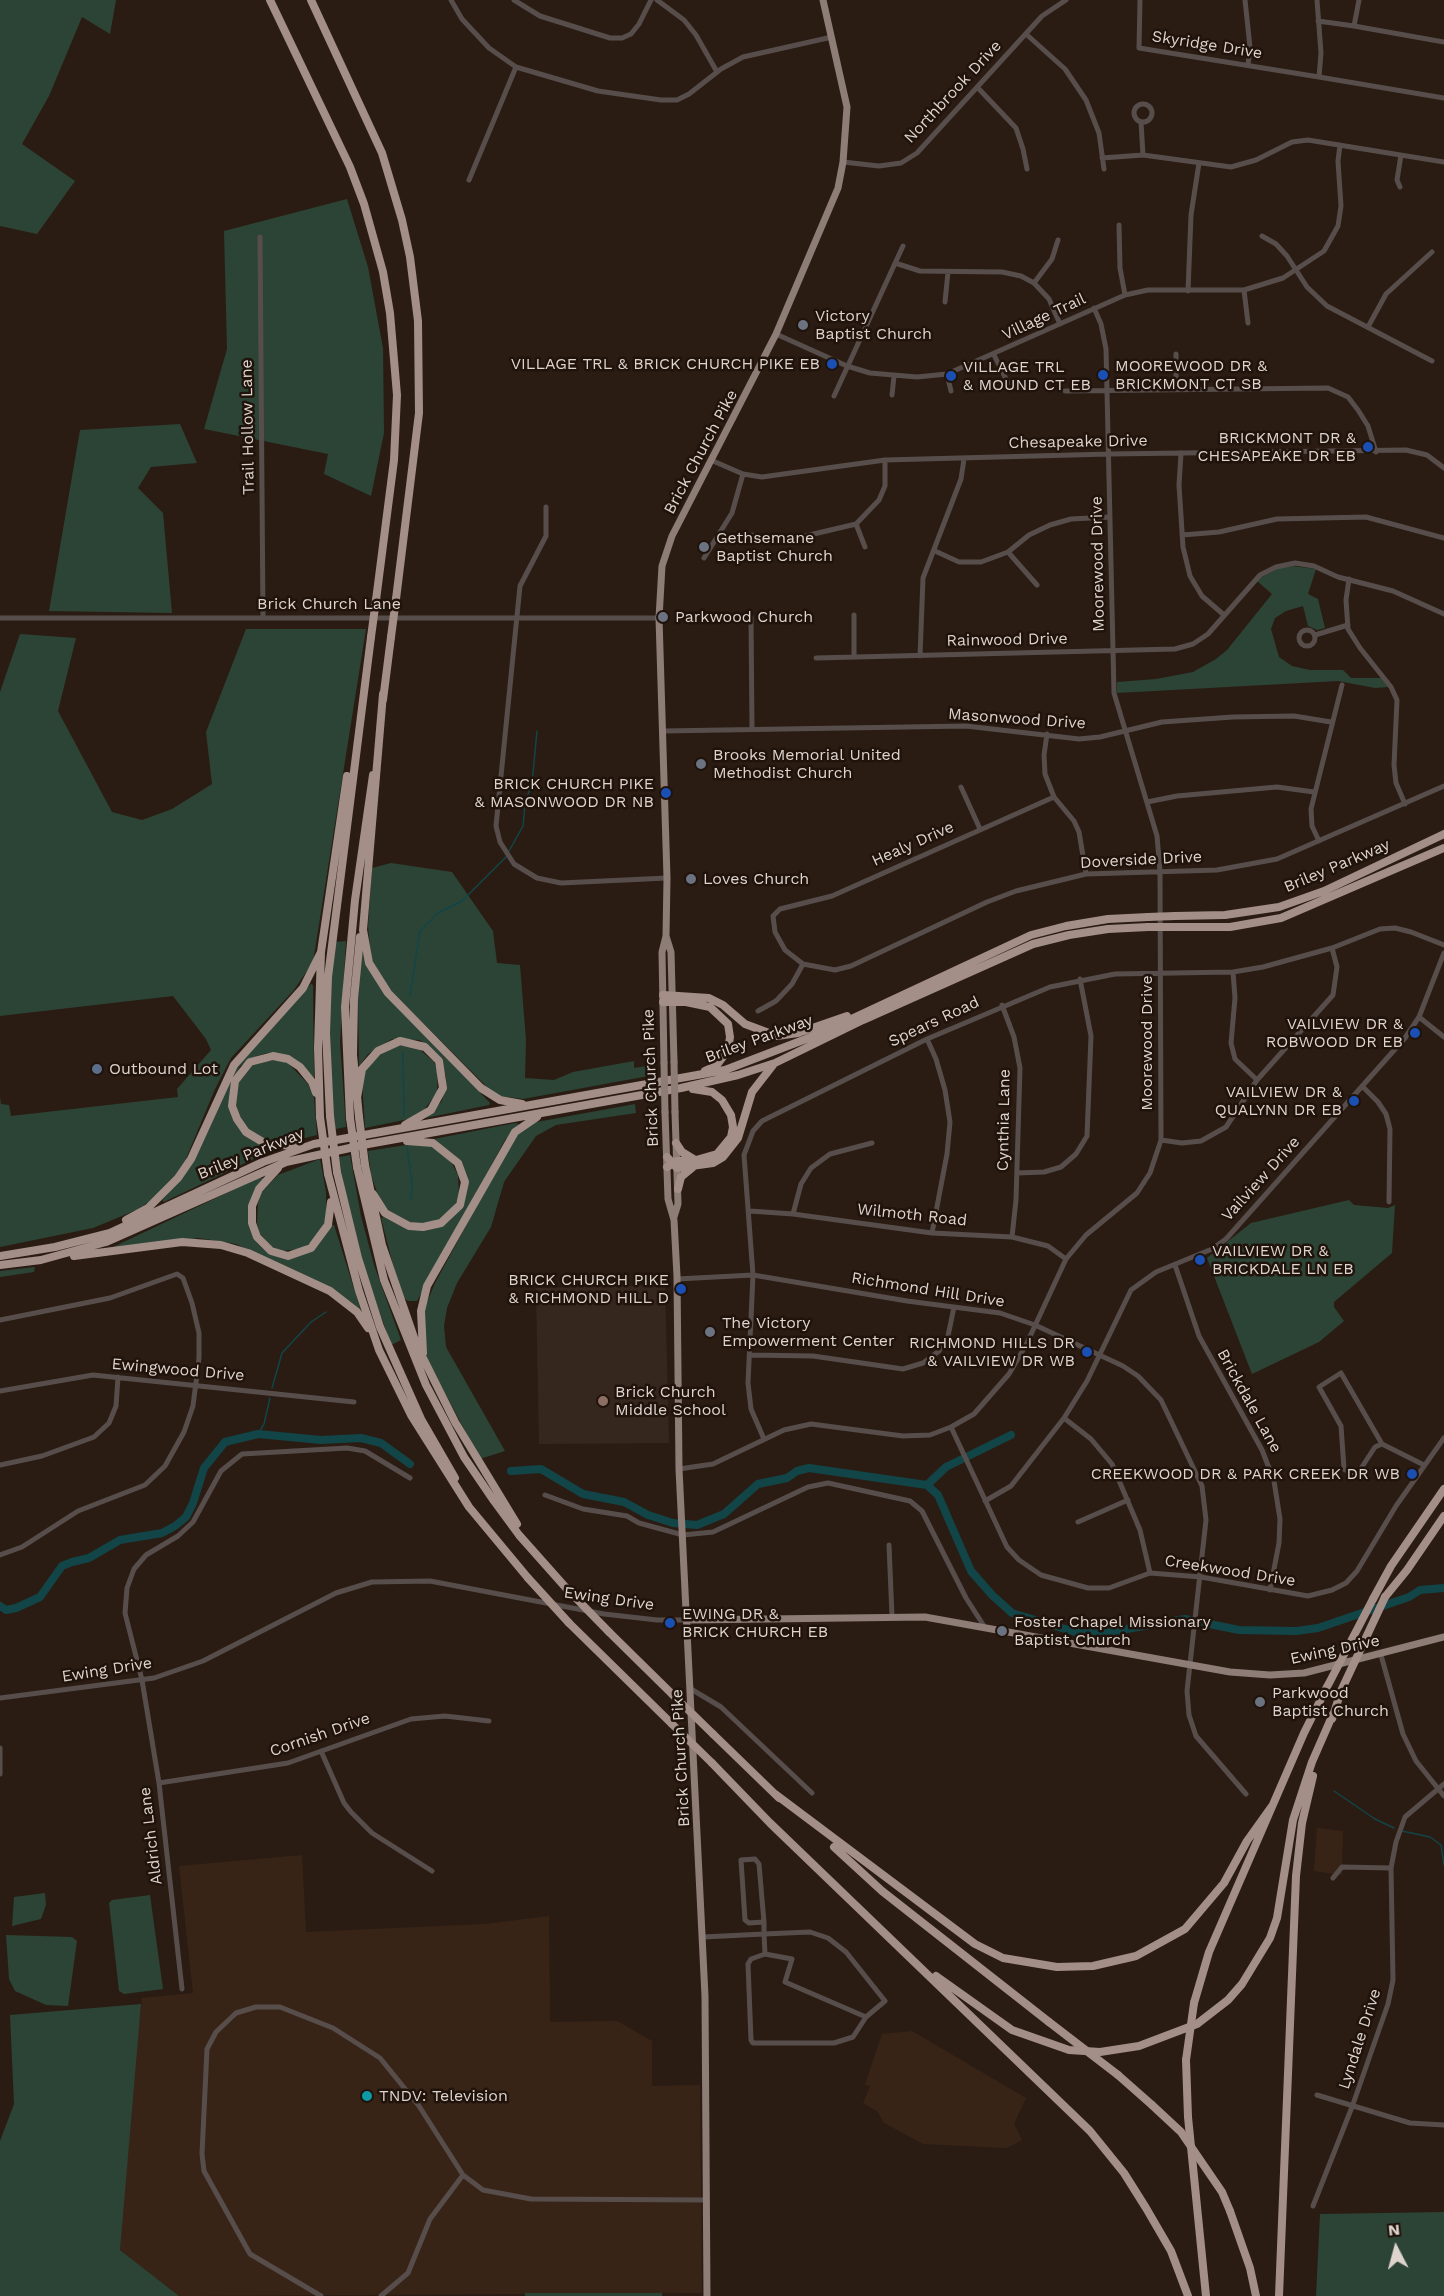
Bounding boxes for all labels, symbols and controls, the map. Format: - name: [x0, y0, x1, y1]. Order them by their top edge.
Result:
- street label: Skyridge Drive: [1150, 27, 1264, 63]
- street label: Northbrook Drive: [900, 37, 1006, 147]
- street label: Village Trail: [999, 289, 1089, 345]
- place label: Victory Baptist Church: [815, 306, 932, 344]
- marker: Victory Baptist Church: [796, 318, 810, 332]
- place label: VILLAGE TRL & BRICK CHURCH PIKE EB: [511, 354, 820, 374]
- place label: MOOREWOOD DR & BRICKMONT CT SB: [1115, 356, 1267, 394]
- marker: VILLAGE TRL & BRICK CHURCH PIKE EB: [825, 357, 839, 371]
- place label: VILLAGE TRL & MOUND CT EB: [963, 357, 1091, 395]
- street label: Trail Hollow Lane: [237, 359, 259, 495]
- marker: MOOREWOOD DR & BRICKMONT CT SB: [1096, 368, 1110, 382]
- marker: VILLAGE TRL & MOUND CT EB: [944, 369, 958, 383]
- street label: Brick Church Pike: [660, 387, 742, 517]
- place label: BRICKMONT DR & CHESAPEAKE DR EB: [1197, 428, 1356, 466]
- street label: Chesapeake Drive: [1008, 431, 1148, 453]
- marker: BRICKMONT DR & CHESAPEAKE DR EB: [1361, 440, 1375, 454]
- street label: Moorewood Drive: [1087, 496, 1109, 632]
- place label: Gethsemane Baptist Church: [716, 528, 833, 566]
- marker: Gethsemane Baptist Church: [697, 540, 711, 554]
- street label: Brick Church Lane: [257, 594, 401, 614]
- place label: Parkwood Church: [675, 607, 813, 627]
- marker: Parkwood Church: [656, 610, 670, 624]
- street label: Rainwood Drive: [946, 629, 1068, 651]
- street label: Masonwood Drive: [947, 705, 1087, 733]
- place label: Brooks Memorial United Methodist Church: [713, 745, 901, 783]
- marker: Brooks Memorial United Methodist Church: [694, 757, 708, 771]
- place label: BRICK CHURCH PIKE & MASONWOOD DR NB: [475, 774, 654, 812]
- marker: BRICK CHURCH PIKE & MASONWOOD DR NB: [659, 786, 673, 800]
- street label: Healy Drive: [869, 817, 957, 871]
- street label: Briley Parkway: [1281, 835, 1393, 897]
- street label: Doverside Drive: [1080, 847, 1202, 873]
- place label: Loves Church: [703, 869, 809, 889]
- marker: Loves Church: [684, 872, 698, 886]
- street label: Moorewood Drive: [1137, 975, 1157, 1111]
- street label: Spears Road: [886, 993, 982, 1051]
- street label: Brick Church Pike: [639, 1009, 663, 1147]
- street label: Briley Parkway: [703, 1011, 815, 1067]
- place label: VAILVIEW DR & ROBWOOD DR EB: [1266, 1014, 1403, 1052]
- marker: VAILVIEW DR & ROBWOOD DR EB: [1408, 1026, 1422, 1040]
- place label: Outbound Lot: [109, 1059, 218, 1079]
- marker: Outbound Lot: [90, 1062, 104, 1076]
- street label: Cynthia Lane: [994, 1069, 1014, 1171]
- place label: VAILVIEW DR & QUALYNN DR EB: [1215, 1082, 1342, 1120]
- marker: VAILVIEW DR & QUALYNN DR EB: [1347, 1094, 1361, 1108]
- street label: Briley Parkway: [195, 1124, 307, 1184]
- street label: Vailview Drive: [1218, 1133, 1304, 1225]
- street label: Wilmoth Road: [856, 1200, 968, 1230]
- place label: VAILVIEW DR & BRICKDALE LN EB: [1212, 1241, 1354, 1279]
- marker: VAILVIEW DR & BRICKDALE LN EB: [1193, 1253, 1207, 1267]
- street label: Richmond Hill Drive: [850, 1268, 1006, 1312]
- place label: BRICK CHURCH PIKE & RICHMOND HILL D: [508, 1270, 669, 1308]
- marker: BRICK CHURCH PIKE & RICHMOND HILL D: [674, 1282, 688, 1296]
- place label: The Victory Empowerment Center: [722, 1313, 895, 1351]
- marker: The Victory Empowerment Center: [703, 1325, 717, 1339]
- place label: RICHMOND HILLS DR & VAILVIEW DR WB: [909, 1333, 1075, 1371]
- marker: RICHMOND HILLS DR & VAILVIEW DR WB: [1080, 1345, 1094, 1359]
- street label: Brickdale Lane: [1213, 1346, 1285, 1456]
- street label: Ewingwood Drive: [111, 1355, 245, 1385]
- place label: Brick Church Middle School: [615, 1382, 726, 1420]
- marker: Brick Church Middle School: [596, 1394, 610, 1408]
- place label: CREEKWOOD DR & PARK CREEK DR WB: [1091, 1464, 1400, 1484]
- marker: CREEKWOOD DR & PARK CREEK DR WB: [1405, 1467, 1419, 1481]
- street label: Creekwood Drive: [1163, 1551, 1297, 1591]
- street label: Ewing Drive: [563, 1583, 655, 1615]
- place label: EWING DR & BRICK CHURCH EB: [682, 1604, 828, 1642]
- place label: Foster Chapel Missionary Baptist Church: [1014, 1612, 1211, 1650]
- marker: EWING DR & BRICK CHURCH EB: [663, 1616, 677, 1630]
- marker: Foster Chapel Missionary Baptist Church: [995, 1624, 1009, 1638]
- street label: Ewing Drive: [1288, 1631, 1382, 1669]
- street label: Ewing Drive: [61, 1653, 153, 1687]
- place label: Parkwood Baptist Church: [1272, 1683, 1389, 1721]
- street label: Brick Church Pike: [668, 1689, 694, 1827]
- marker: Parkwood Baptist Church: [1253, 1695, 1267, 1709]
- street label: Cornish Drive: [267, 1709, 373, 1761]
- street label: Aldrich Lane: [135, 1786, 167, 1886]
- street label: Lyndale Drive: [1335, 1986, 1385, 2092]
- place label: TNDV: Television: [379, 2086, 508, 2106]
- marker: TNDV: Television: [360, 2089, 374, 2103]
- north arrow: [1366, 2218, 1426, 2278]
- text: N: [1387, 2220, 1401, 2240]

